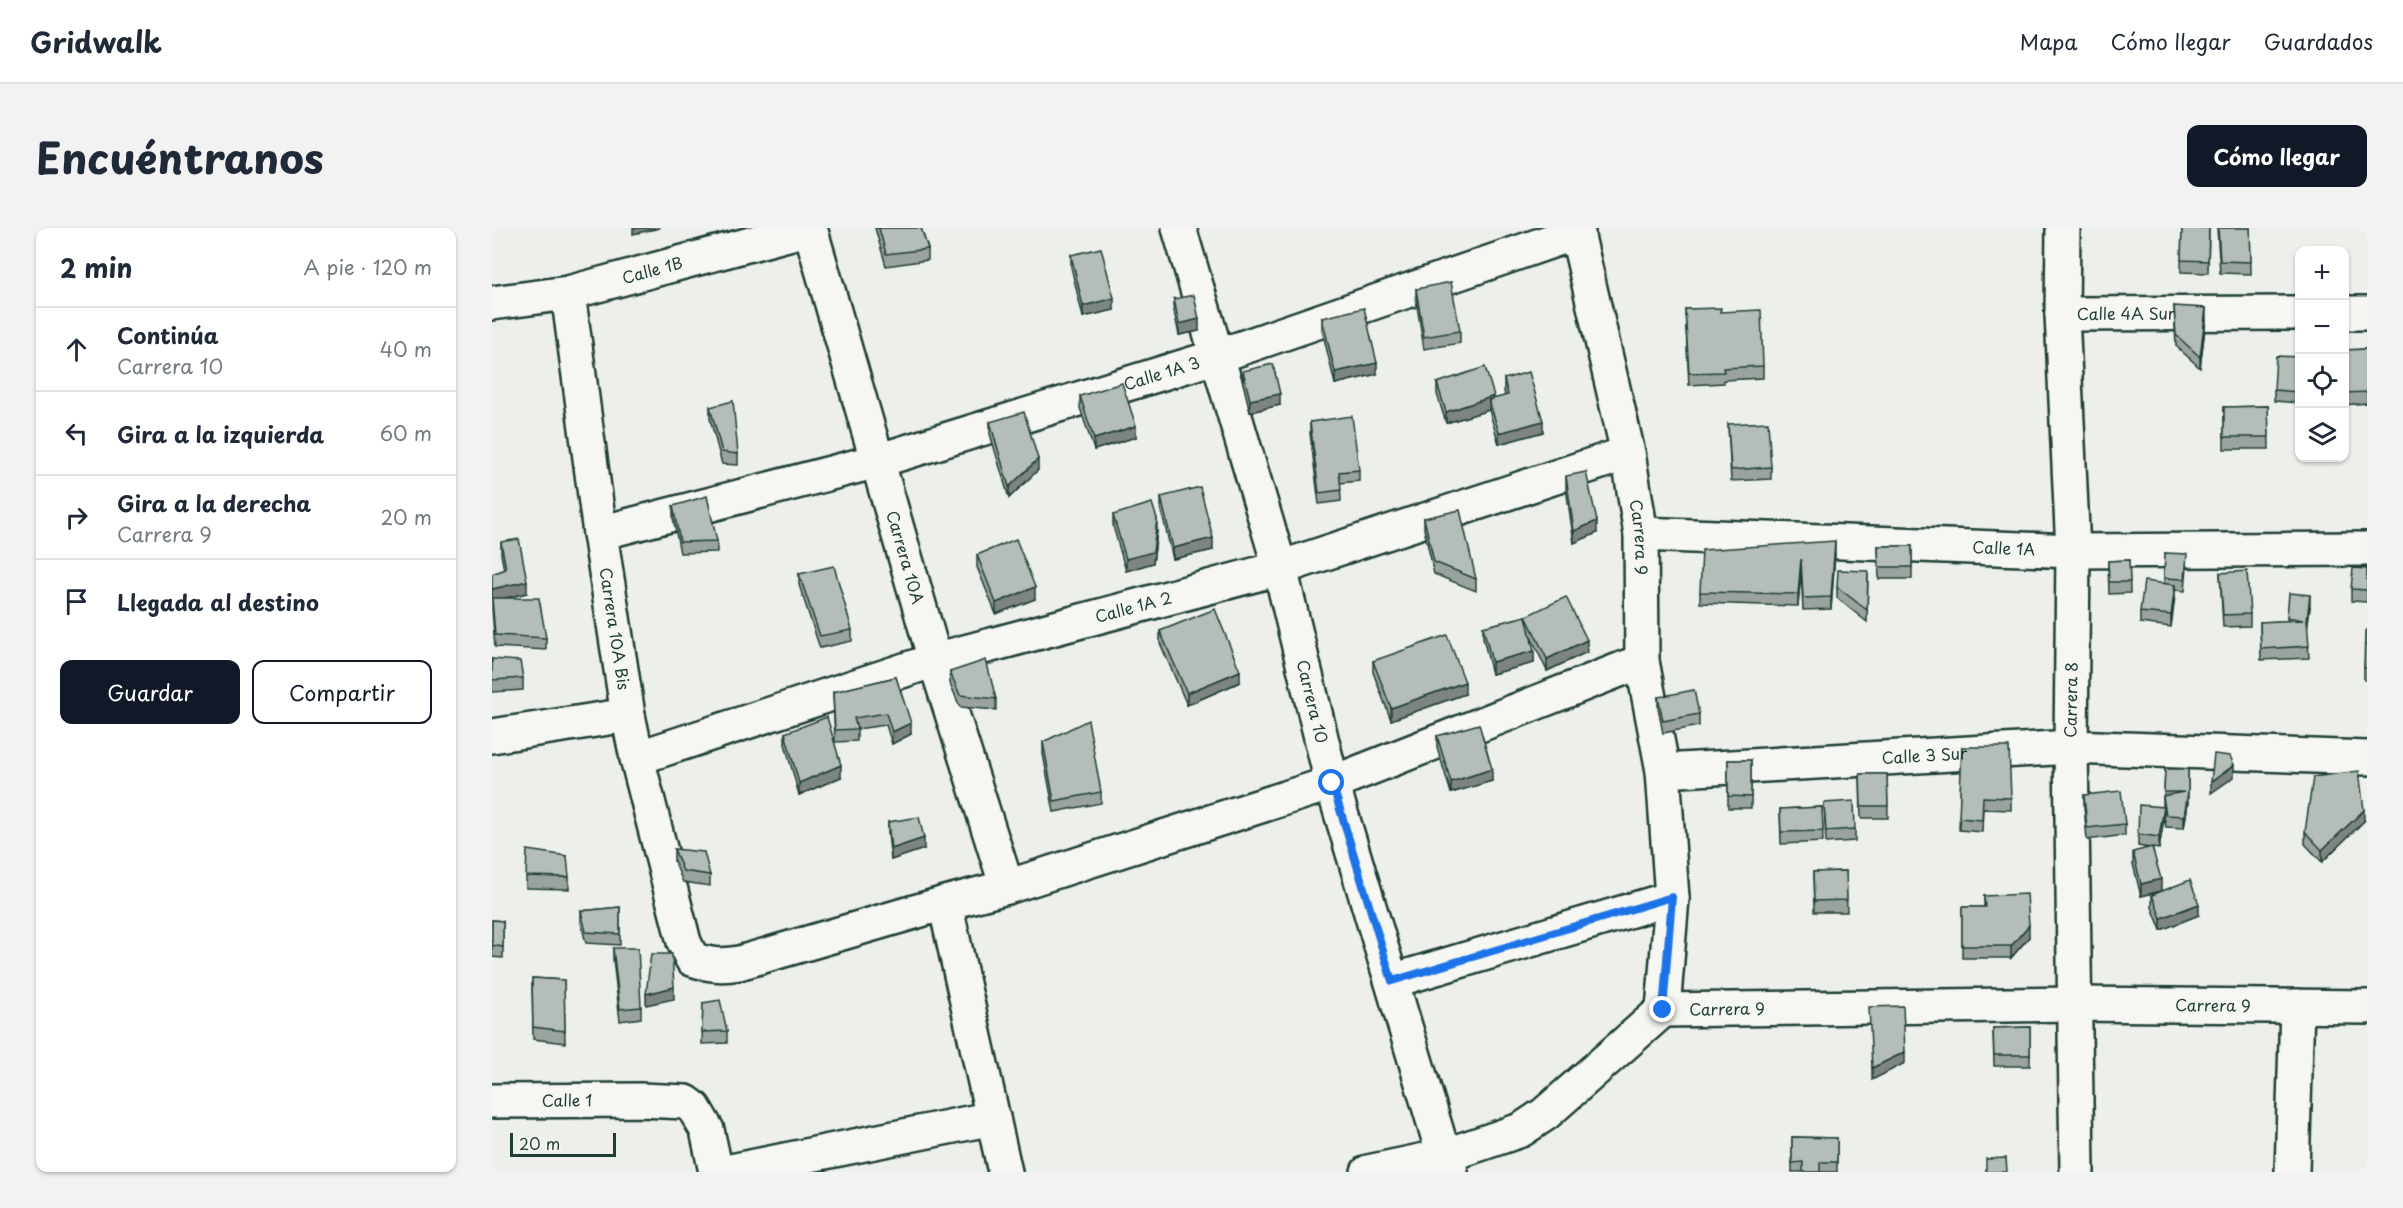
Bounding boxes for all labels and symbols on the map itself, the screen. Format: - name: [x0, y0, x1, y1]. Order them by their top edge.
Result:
- street label: Calle 1B: [619, 250, 685, 289]
- street label: Calle 4A Sur: [2077, 301, 2176, 325]
- street label: Calle 1A 3: [1120, 349, 1202, 395]
- street label: Carrera 9: [1625, 498, 1654, 575]
- street label: Carrera 10A: [881, 507, 931, 607]
- street label: Calle 1A: [1972, 534, 2036, 561]
- street label: Carrera 10A Bis: [594, 566, 637, 692]
- street label: Calle 1A 2: [1092, 584, 1174, 628]
- street label: Carrera 10: [1292, 657, 1335, 745]
- street label: Carrera 8: [2057, 662, 2083, 738]
- street label: Calle 3 Sur: [1881, 740, 1969, 769]
- route start: [1318, 769, 1344, 795]
- street label: Carrera 9: [2175, 992, 2251, 1017]
- route end: [1649, 996, 1675, 1022]
- street label: Carrera 9: [1689, 996, 1765, 1021]
- street label: Calle 1: [542, 1087, 592, 1112]
- scale bar: [510, 1130, 616, 1158]

